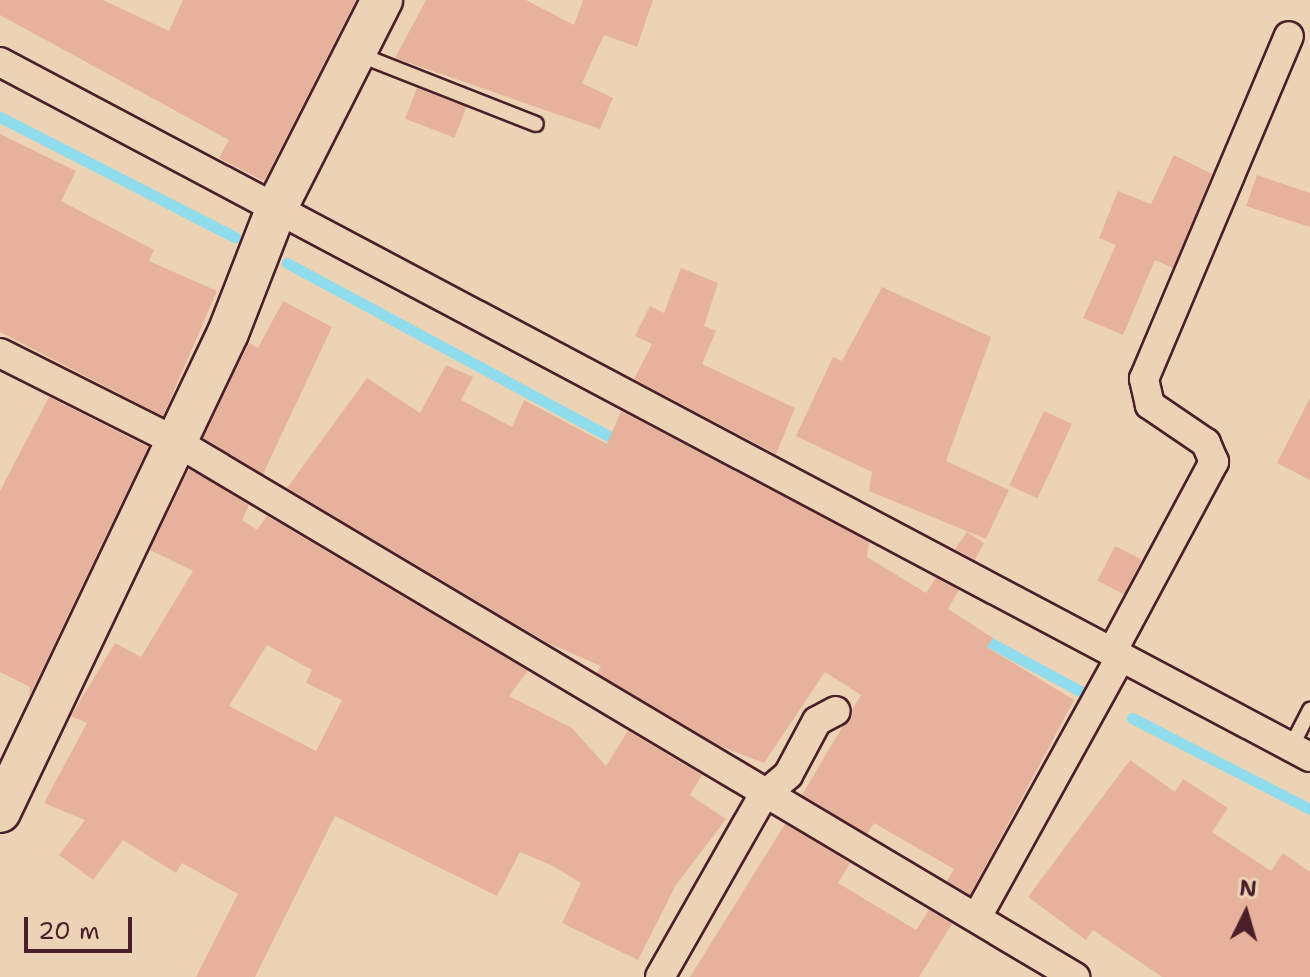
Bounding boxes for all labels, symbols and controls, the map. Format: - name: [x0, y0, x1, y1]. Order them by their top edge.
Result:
- north arrow: [1206, 873, 1286, 953]
- text: N: [1238, 873, 1258, 904]
- scale bar: [28, 901, 136, 951]
- text: 20 m: [38, 915, 100, 947]

